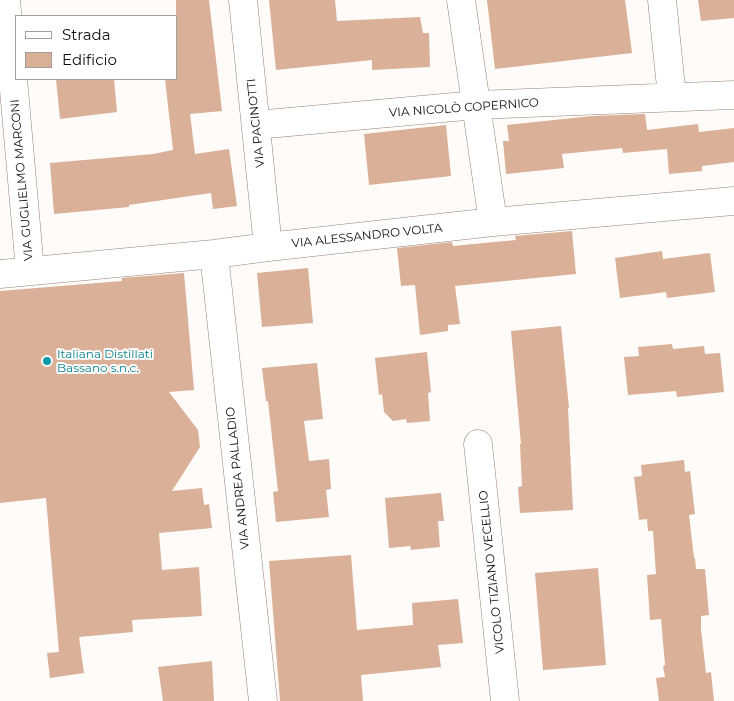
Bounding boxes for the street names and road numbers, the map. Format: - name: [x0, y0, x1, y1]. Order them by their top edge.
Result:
- street label: VIA PACINOTTI: [244, 78, 268, 168]
- street label: VIA NICOLÒ COPERNICO: [389, 96, 539, 120]
- street label: VIA GUGLIELMO MARCONI: [8, 99, 36, 261]
- street label: VIA ALESSANDRO VOLTA: [291, 221, 443, 251]
- street label: VIA ANDREA PALLADIO: [223, 406, 253, 550]
- street label: VICOLO TIZIANO VECELLIO: [476, 490, 508, 654]

